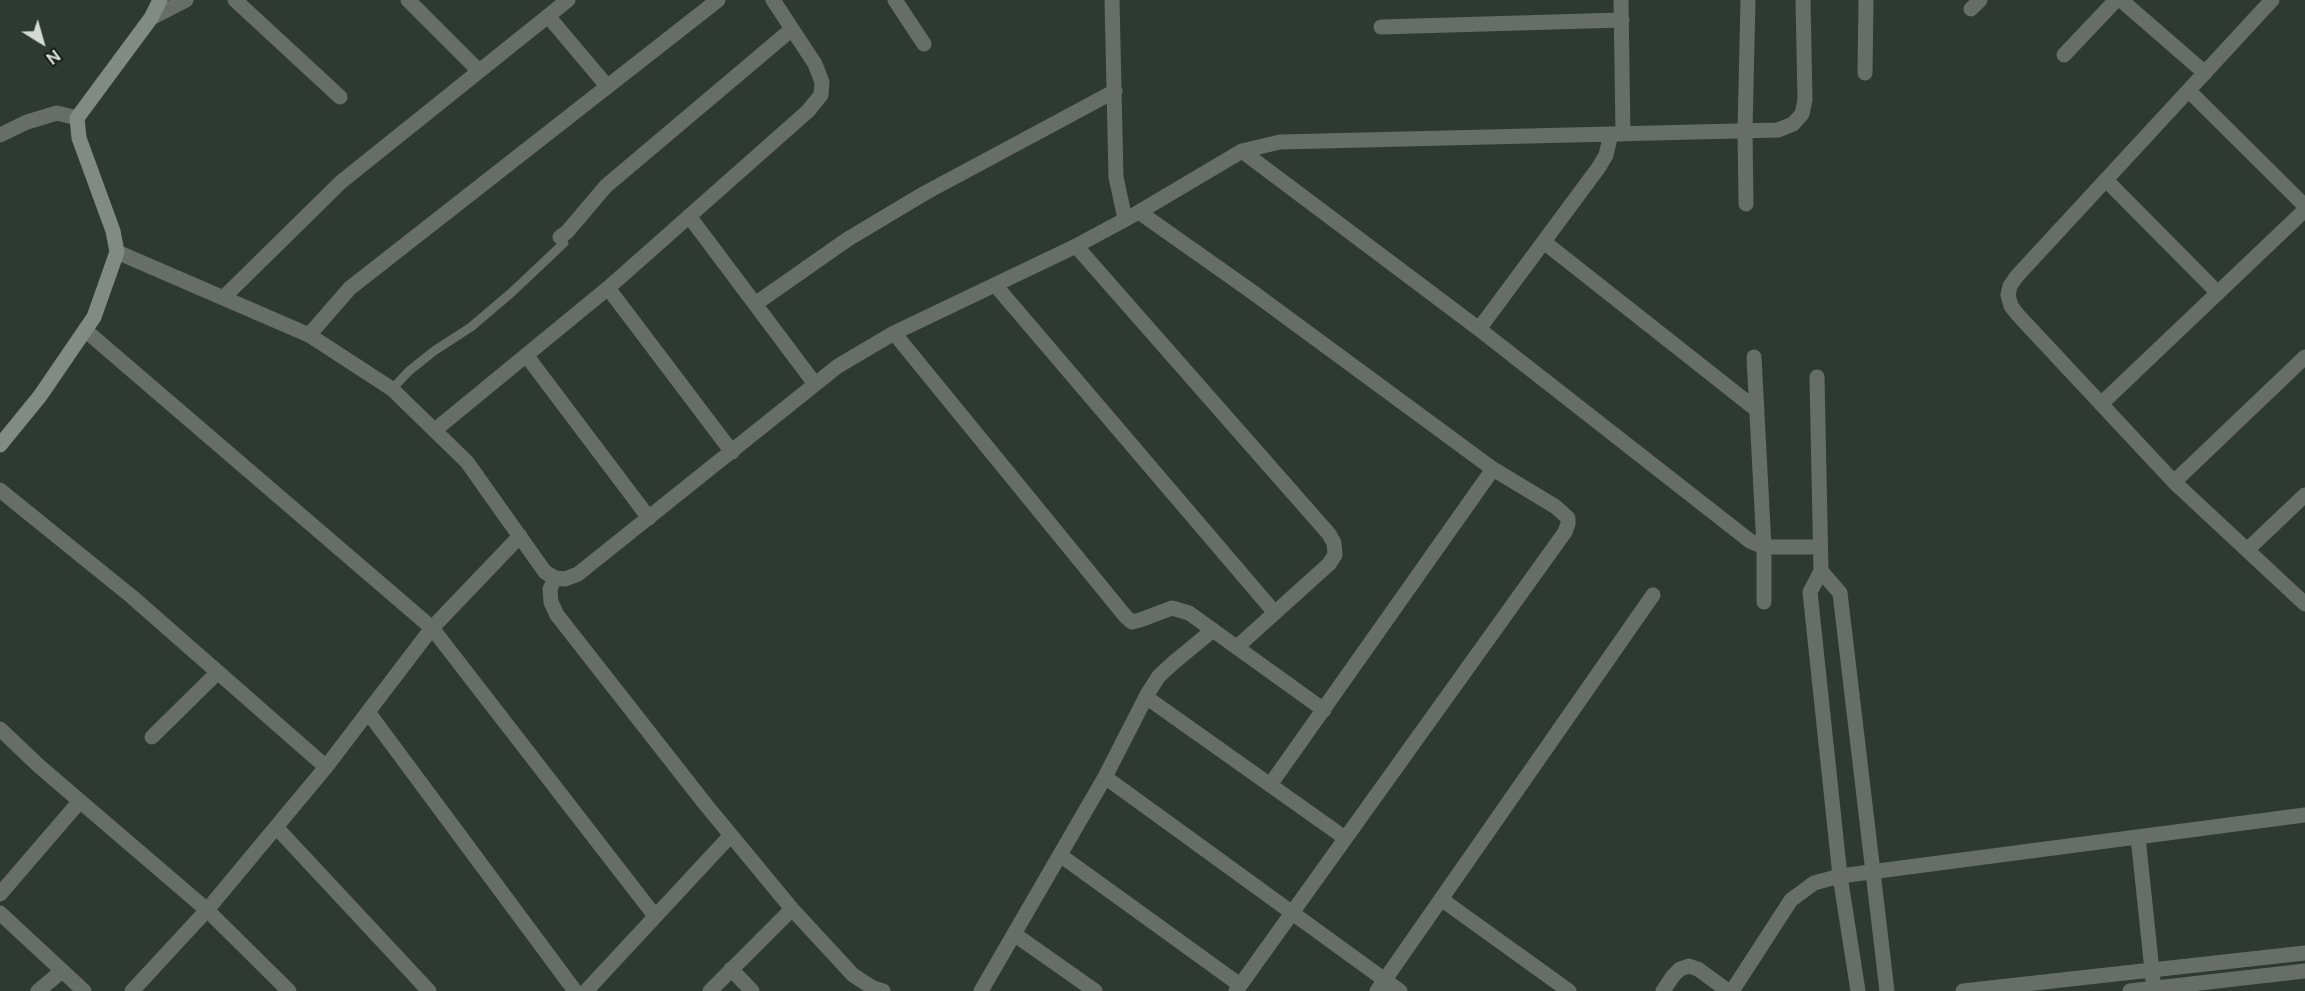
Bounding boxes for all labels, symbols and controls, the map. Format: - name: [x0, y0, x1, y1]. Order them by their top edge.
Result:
- north arrow: [12, 12, 72, 72]
- text: N: [42, 45, 64, 68]

